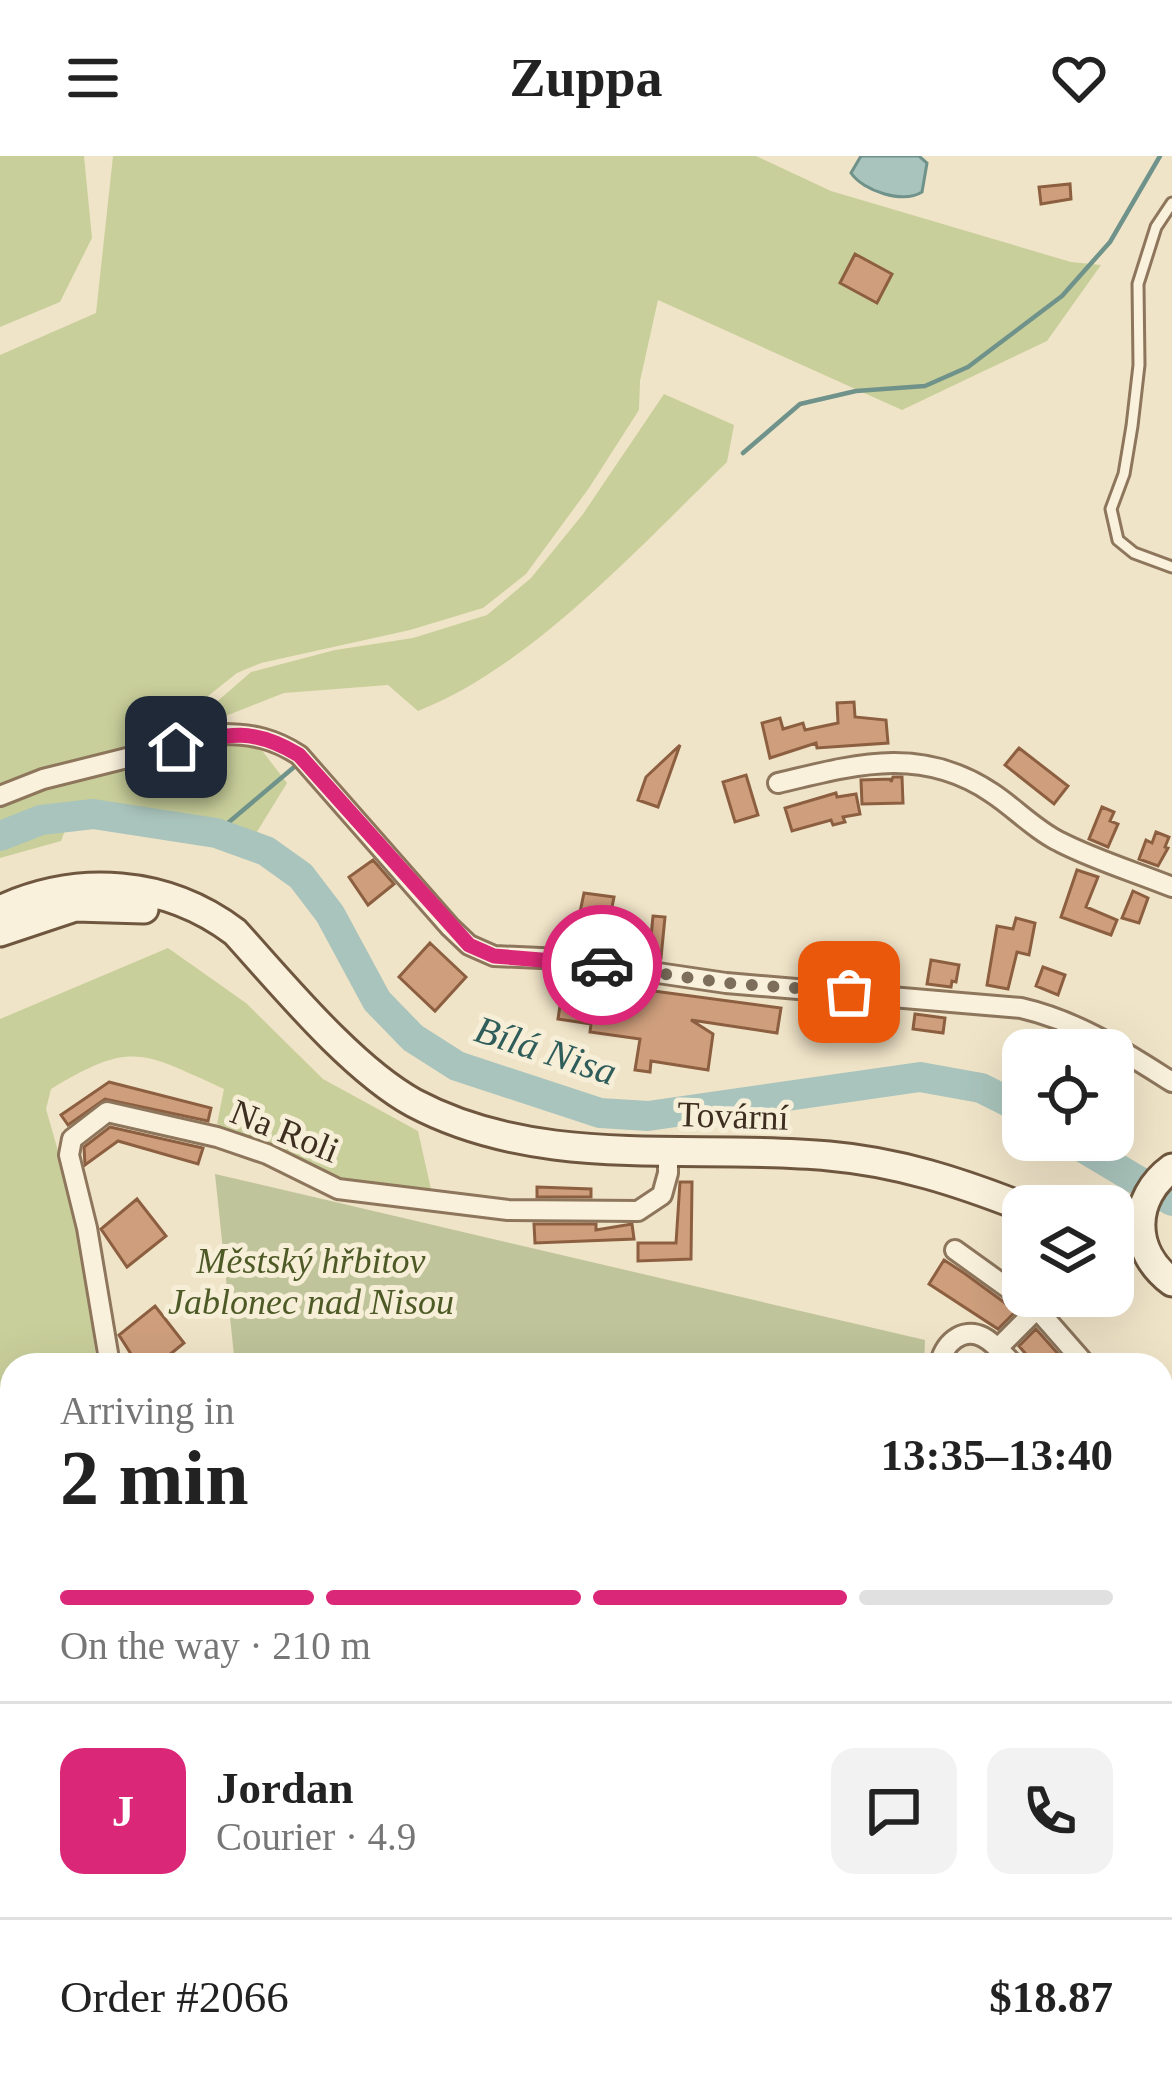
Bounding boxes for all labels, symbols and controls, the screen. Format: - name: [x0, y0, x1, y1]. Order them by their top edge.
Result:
- icon: menu: [60, 45, 126, 111]
- icon: heart: [1046, 45, 1112, 111]
- text: Zuppa: [509, 48, 663, 108]
- pin: [125, 696, 227, 798]
- icon: home: [143, 714, 209, 780]
- courier: [542, 905, 662, 1025]
- icon: car: [569, 932, 635, 998]
- pin: [798, 941, 900, 1043]
- icon: bag: [816, 959, 882, 1025]
- water label: Bílá Nisa: [470, 1007, 622, 1093]
- map controls: [1002, 1029, 1134, 1317]
- button: locate: [1002, 1029, 1134, 1161]
- street label: Na Roli: [225, 1091, 345, 1171]
- street label: Tovární: [677, 1094, 789, 1138]
- button: layers: [1002, 1185, 1134, 1317]
- park label: Městský hřbitov Jablonec nad Nisou: [168, 1241, 454, 1322]
- text: Arriving in: [60, 1389, 234, 1432]
- text: 13:35–13:40: [881, 1430, 1113, 1480]
- text: 2 min: [60, 1434, 249, 1521]
- text: On the way · 210 m: [60, 1624, 371, 1667]
- button: chat: [831, 1748, 957, 1874]
- button: phone: [987, 1748, 1113, 1874]
- text: Jordan: [216, 1763, 354, 1813]
- text: J: [112, 1786, 134, 1836]
- text: Courier · 4.9: [216, 1815, 416, 1858]
- text: Order #2066: [60, 1972, 289, 2022]
- text: $18.87: [989, 1972, 1113, 2022]

